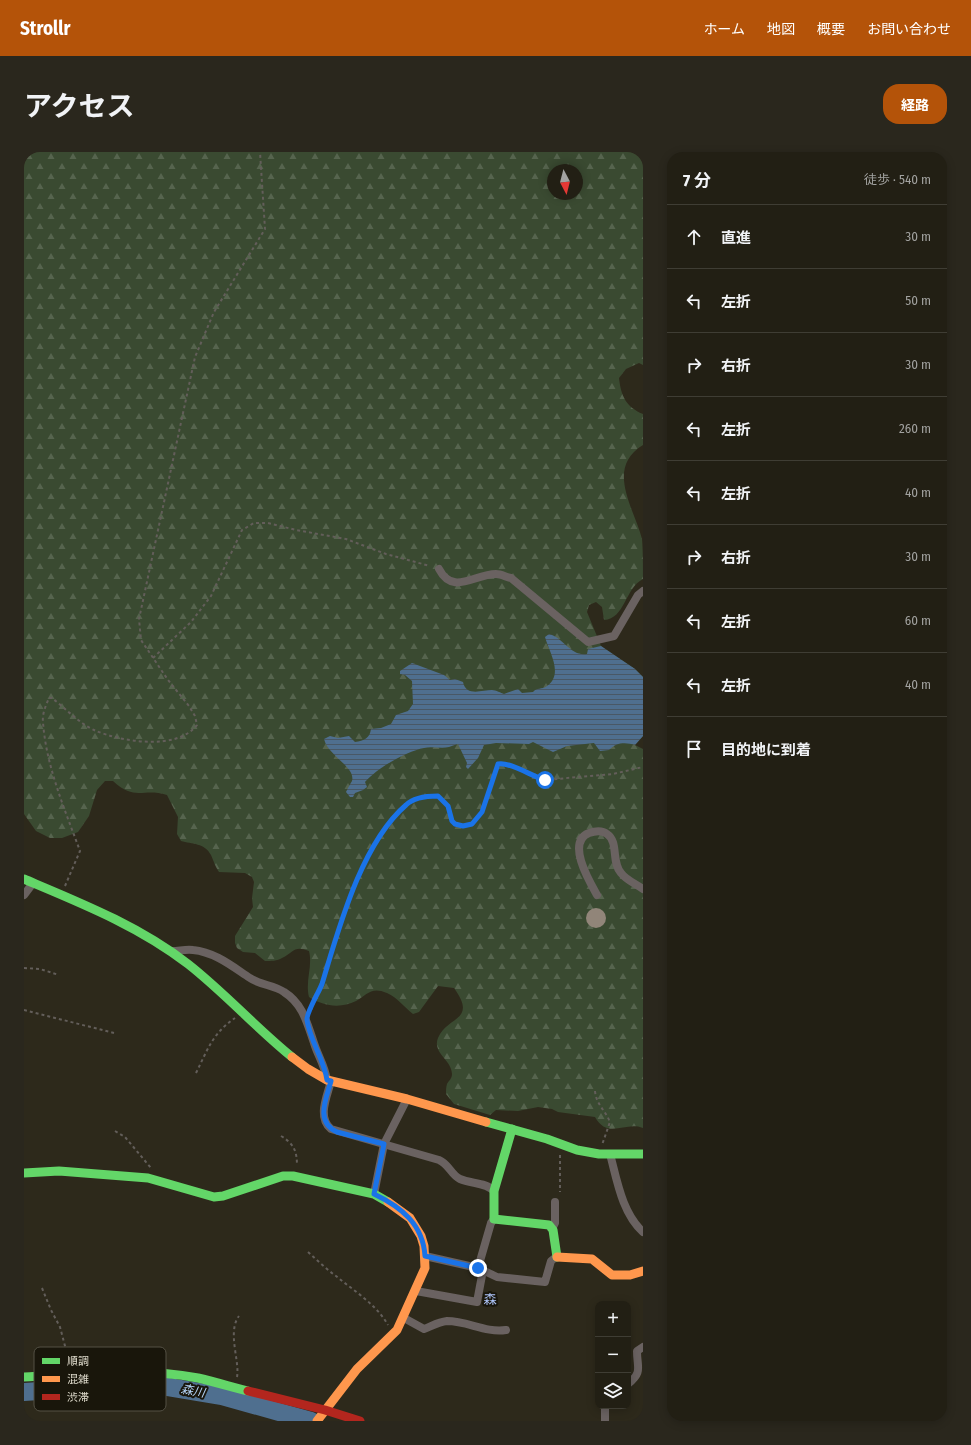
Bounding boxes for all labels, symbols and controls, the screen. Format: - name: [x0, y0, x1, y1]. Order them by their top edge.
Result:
- text: Strollr: [20, 17, 70, 40]
- text: ホーム: [703, 21, 745, 38]
- text: 地図: [767, 21, 795, 38]
- text: 概要: [817, 21, 845, 38]
- text: お問い合わせ: [867, 21, 951, 38]
- button: 経路: [883, 84, 947, 124]
- text: アクセス: [24, 90, 135, 123]
- north arrow: [547, 164, 583, 200]
- text: 7 分: [683, 170, 711, 191]
- text: 徒歩 · 540 m: [864, 172, 931, 187]
- icon: ahead: [683, 226, 705, 248]
- text: 直進: [721, 229, 751, 247]
- text: 30 m: [905, 229, 931, 244]
- icon: left: [683, 290, 705, 312]
- text: 左折: [721, 293, 751, 311]
- text: 50 m: [905, 293, 931, 308]
- icon: right: [683, 354, 705, 376]
- text: 右折: [721, 357, 751, 375]
- text: 30 m: [905, 357, 931, 372]
- icon: left: [683, 418, 705, 440]
- text: 左折: [721, 421, 751, 439]
- text: 260 m: [899, 421, 931, 436]
- icon: left: [683, 482, 705, 504]
- text: 左折: [721, 485, 751, 503]
- text: 40 m: [905, 485, 931, 500]
- icon: right: [683, 546, 705, 568]
- text: 右折: [721, 549, 751, 567]
- text: 30 m: [905, 549, 931, 564]
- icon: left: [683, 610, 705, 632]
- text: 左折: [721, 613, 751, 631]
- text: 60 m: [905, 613, 931, 628]
- icon: left: [683, 674, 705, 696]
- text: 左折: [721, 677, 751, 695]
- text: 40 m: [905, 677, 931, 692]
- icon: arrive: [683, 738, 705, 760]
- text: 目的地に到着: [721, 741, 811, 759]
- route start: [536, 771, 554, 789]
- route end: [469, 1259, 487, 1277]
- district label: 森: [483, 1292, 497, 1307]
- map controls: [595, 1301, 631, 1409]
- button: +: [595, 1301, 631, 1337]
- button: −: [595, 1337, 631, 1373]
- legend: [34, 1347, 166, 1411]
- text: 順調: [67, 1355, 89, 1368]
- text: 混雑: [67, 1373, 89, 1386]
- button: layers: [595, 1373, 631, 1409]
- water label: 森川: [180, 1382, 208, 1400]
- text: 渋滞: [67, 1391, 89, 1404]

